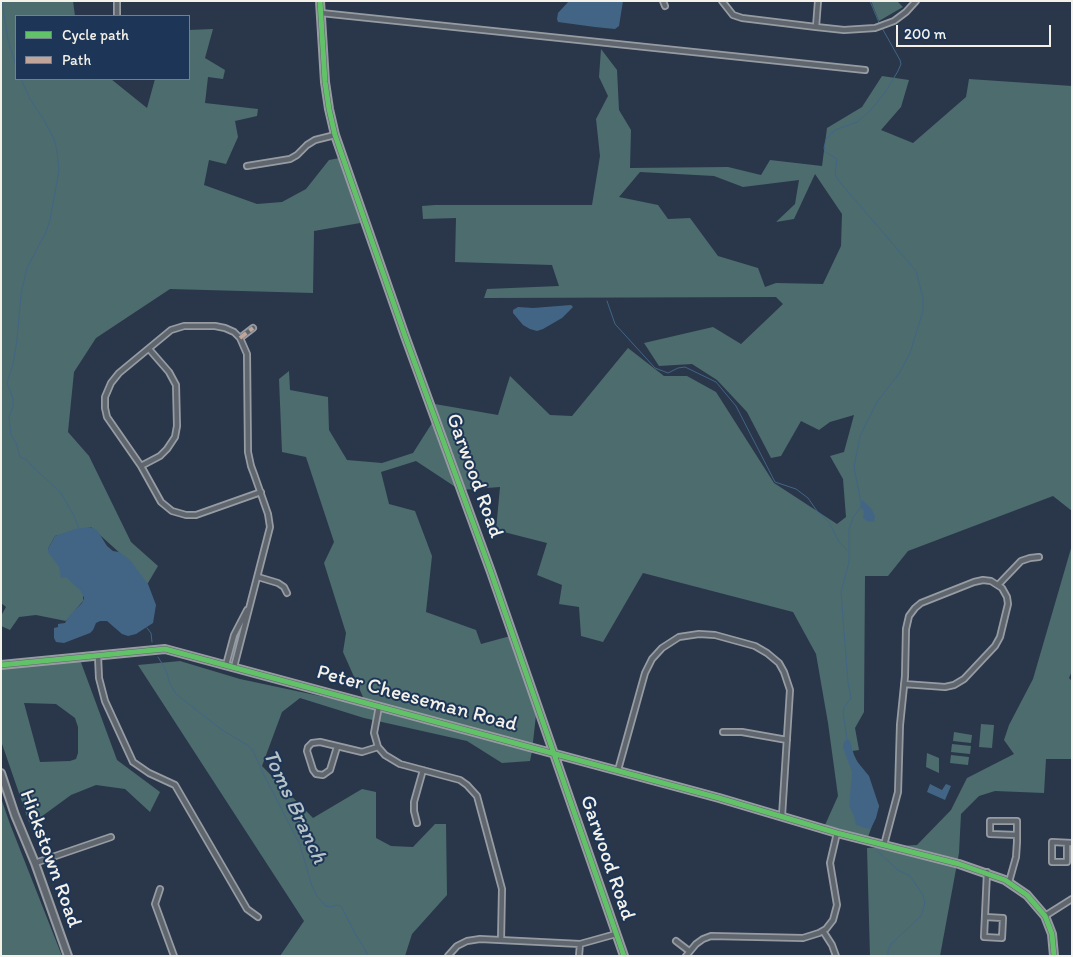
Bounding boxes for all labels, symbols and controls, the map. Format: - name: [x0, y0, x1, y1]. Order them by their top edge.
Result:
- legend: [15, 15, 190, 80]
- scale bar: [898, 15, 1053, 47]
- text: 200 m: [904, 25, 946, 43]
- text: Cycle path: [62, 26, 129, 44]
- text: Path: [62, 51, 91, 69]
- street label: Garwood Road: [440, 410, 508, 542]
- street label: Peter Cheeseman Road: [314, 660, 520, 738]
- water label: Toms Branch: [256, 746, 332, 868]
- street label: Hickstown Road: [13, 787, 87, 931]
- street label: Garwood Road: [574, 792, 640, 924]

